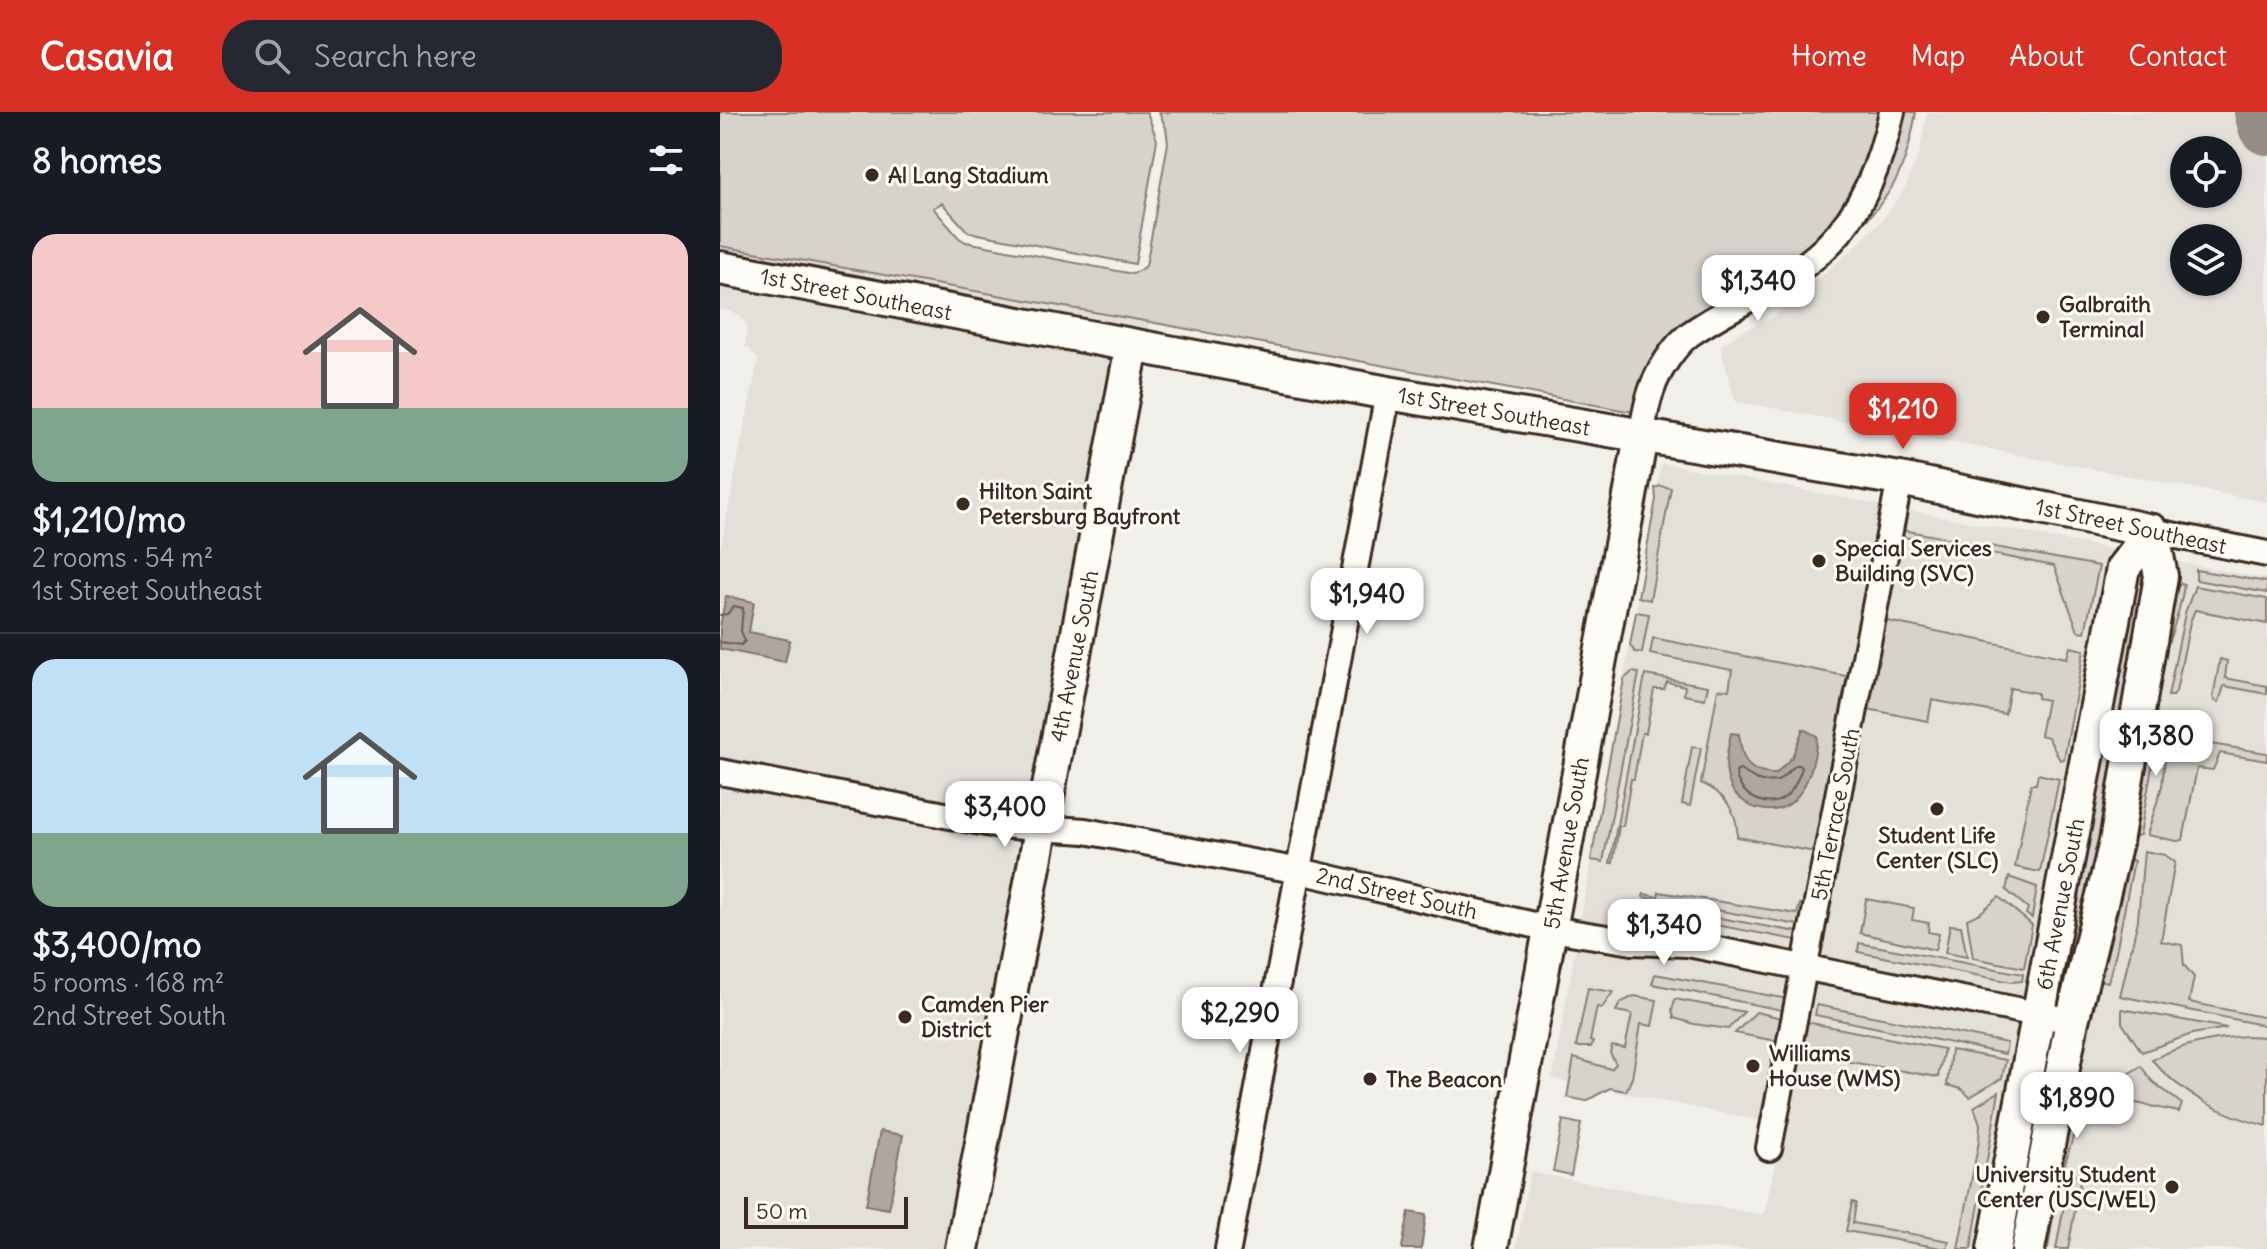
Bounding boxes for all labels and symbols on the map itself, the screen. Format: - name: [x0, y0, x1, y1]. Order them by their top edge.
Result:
- place label: Al Lang Stadium: [888, 161, 1049, 189]
- marker: Al Lang Stadium: [863, 166, 881, 184]
- pin: $1,340: [1693, 255, 1823, 323]
- street label: 1st Street Southeast: [758, 262, 954, 326]
- place label: Galbraith Terminal: [2059, 290, 2151, 343]
- marker: Galbraith Terminal: [2034, 308, 2052, 326]
- street label: 1st Street Southeast: [1396, 380, 1592, 442]
- pin: $1,210: [1838, 383, 1968, 451]
- place label: Hilton Saint Petersburg Bayfront: [979, 477, 1181, 530]
- street label: 1st Street Southeast: [2033, 492, 2229, 560]
- marker: Hilton Saint Petersburg Bayfront: [954, 495, 972, 513]
- place label: Special Services Building (SVC): [1835, 534, 1992, 587]
- marker: Special Services Building (SVC): [1810, 552, 1828, 570]
- street label: 4th Avenue South: [1044, 568, 1104, 744]
- pin: $1,940: [1302, 568, 1432, 636]
- pin: $1,380: [2091, 710, 2221, 778]
- street label: 5th Terrace South: [1805, 725, 1865, 903]
- street label: 5th Avenue South: [1537, 755, 1595, 931]
- pin: $3,400: [940, 781, 1070, 849]
- marker: Student Life Center (SLC): [1928, 800, 1946, 818]
- street label: 6th Avenue South: [2030, 816, 2090, 992]
- place label: Student Life Center (SLC): [1876, 821, 1999, 874]
- street label: 2nd Street South: [1314, 861, 1480, 925]
- pin: $1,340: [1599, 899, 1729, 967]
- pin: $2,290: [1175, 987, 1305, 1055]
- place label: Camden Pier District: [921, 990, 1050, 1043]
- marker: Camden Pier District: [896, 1008, 914, 1026]
- place label: Williams House (WMS): [1769, 1039, 1901, 1092]
- marker: Williams House (WMS): [1744, 1057, 1762, 1075]
- place label: The Beacon: [1386, 1065, 1502, 1093]
- marker: The Beacon: [1361, 1070, 1379, 1088]
- pin: $1,890: [2012, 1072, 2142, 1140]
- place label: University Student Center (USC/WEL): [1975, 1160, 2157, 1213]
- marker: University Student Center (USC/WEL): [2163, 1178, 2181, 1196]
- scale bar: [744, 1193, 908, 1229]

